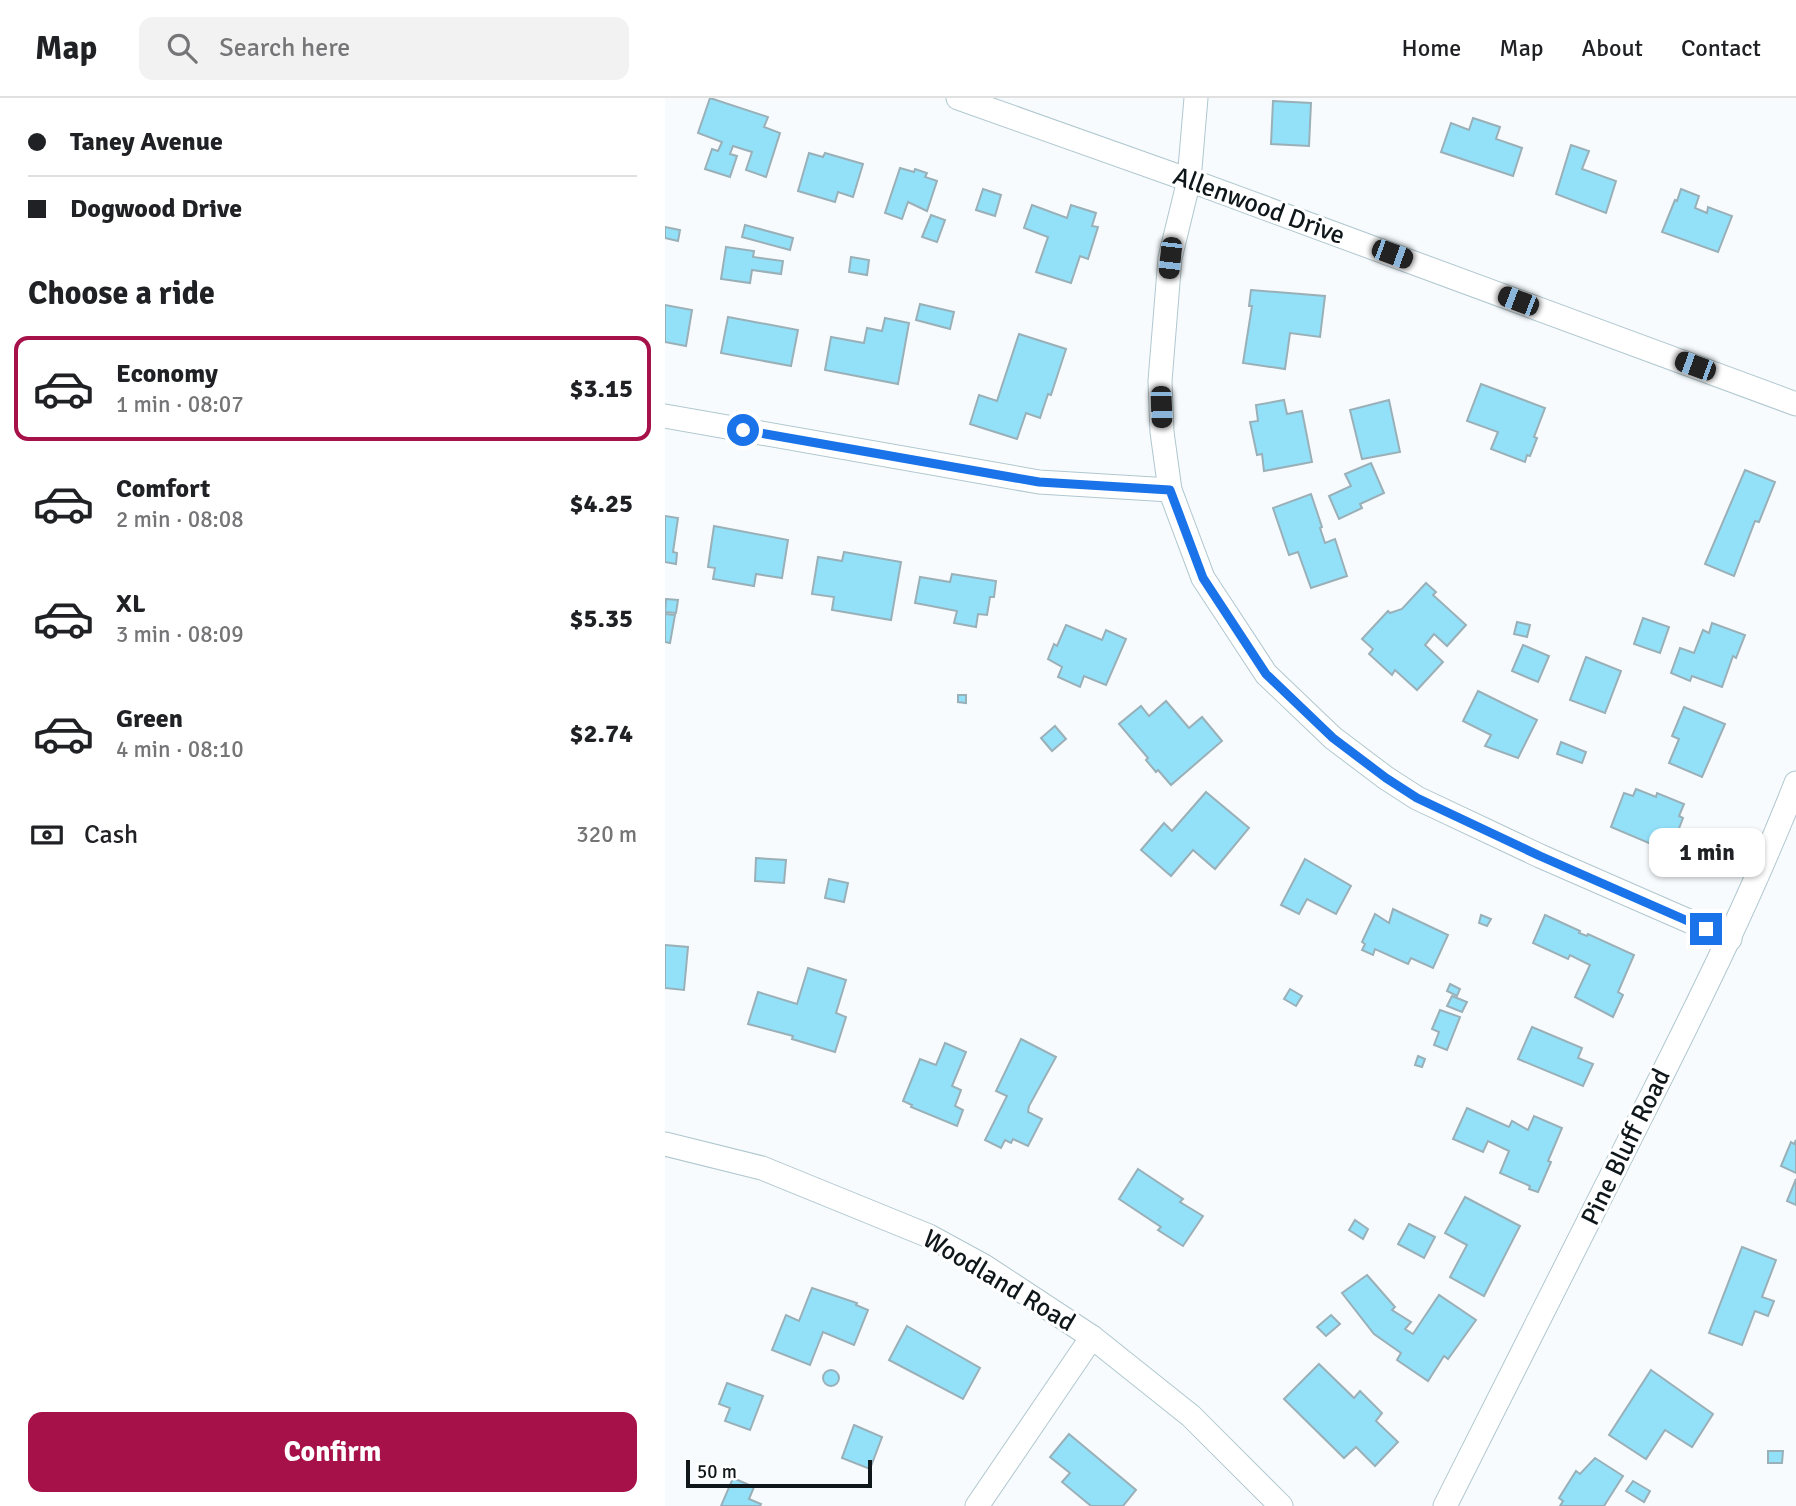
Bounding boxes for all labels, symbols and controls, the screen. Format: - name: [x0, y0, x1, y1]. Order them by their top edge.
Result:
- search box: [139, 17, 629, 80]
- text: Map: [35, 28, 97, 69]
- icon: search: [163, 29, 201, 67]
- text: Search here: [219, 32, 350, 64]
- text: Home: [1401, 33, 1461, 63]
- text: Map: [1499, 33, 1544, 63]
- text: About: [1582, 33, 1643, 63]
- text: Contact: [1681, 33, 1761, 63]
- text: Taney Avenue: [70, 126, 223, 158]
- street label: Allenwood Drive: [1169, 160, 1349, 252]
- text: Dogwood Drive: [70, 193, 242, 225]
- car: [1158, 236, 1183, 280]
- car: [1369, 237, 1416, 271]
- text: Choose a ride: [28, 274, 215, 313]
- car: [1495, 284, 1542, 318]
- car: [1672, 349, 1719, 383]
- icon: car: [32, 357, 95, 420]
- text: Economy: [116, 358, 218, 390]
- text: $3.15: [569, 373, 633, 405]
- car: [1150, 386, 1173, 428]
- text: 1 min · 08:07: [116, 390, 244, 419]
- route start: [727, 414, 759, 446]
- icon: car: [32, 472, 95, 535]
- text: Comfort: [116, 473, 210, 505]
- text: $4.25: [569, 488, 633, 520]
- text: 2 min · 08:08: [116, 505, 244, 534]
- icon: car: [32, 587, 95, 650]
- text: XL: [116, 588, 146, 620]
- text: $5.35: [569, 603, 633, 635]
- text: 3 min · 08:09: [116, 620, 244, 649]
- icon: car: [32, 702, 95, 765]
- text: Green: [116, 703, 183, 735]
- text: $2.74: [569, 718, 633, 750]
- text: 4 min · 08:10: [116, 735, 244, 764]
- icon: cash: [28, 816, 66, 854]
- text: Cash: [84, 819, 138, 851]
- text: 320 m: [576, 820, 637, 849]
- callout: 1 min: [1648, 828, 1764, 876]
- text: 1 min: [1679, 838, 1735, 867]
- route end: [1690, 913, 1722, 945]
- street label: Pine Bluff Road: [1574, 1064, 1678, 1230]
- street label: Woodland Road: [917, 1223, 1081, 1339]
- button: Confirm: [28, 1412, 637, 1492]
- scale bar: [686, 1457, 871, 1489]
- text: 50 m: [697, 1460, 737, 1484]

